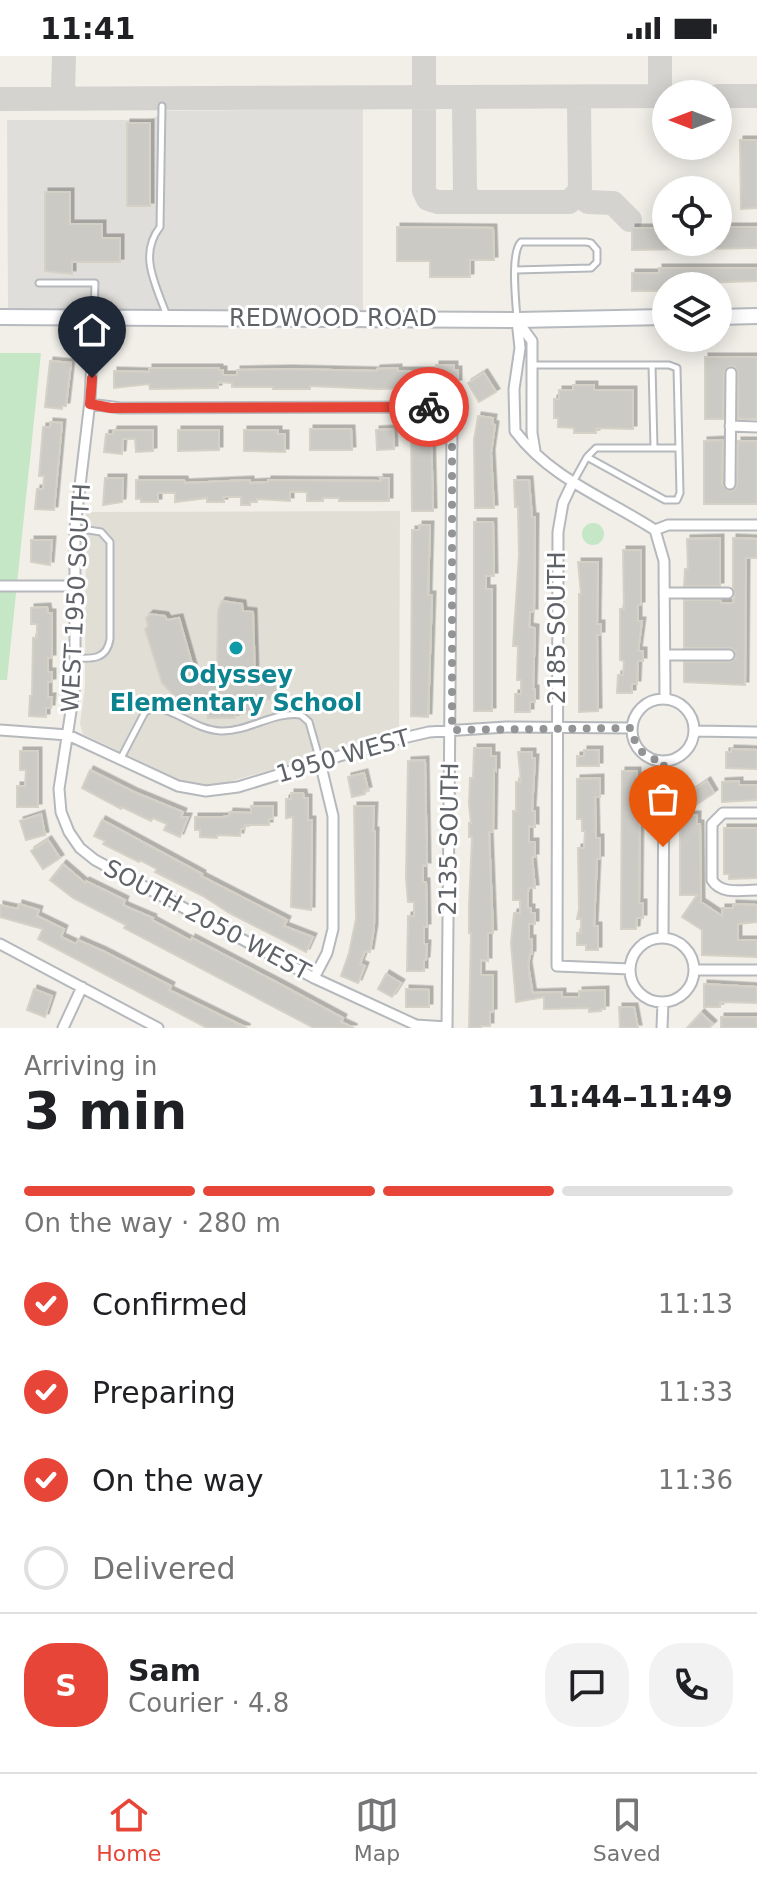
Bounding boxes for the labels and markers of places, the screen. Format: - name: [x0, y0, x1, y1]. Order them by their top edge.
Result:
- pin: [58, 296, 126, 378]
- marker: Odyssey Elementary School: [227, 639, 245, 657]
- place label: Odyssey Elementary School: [110, 661, 362, 717]
- pin: [629, 765, 697, 847]

